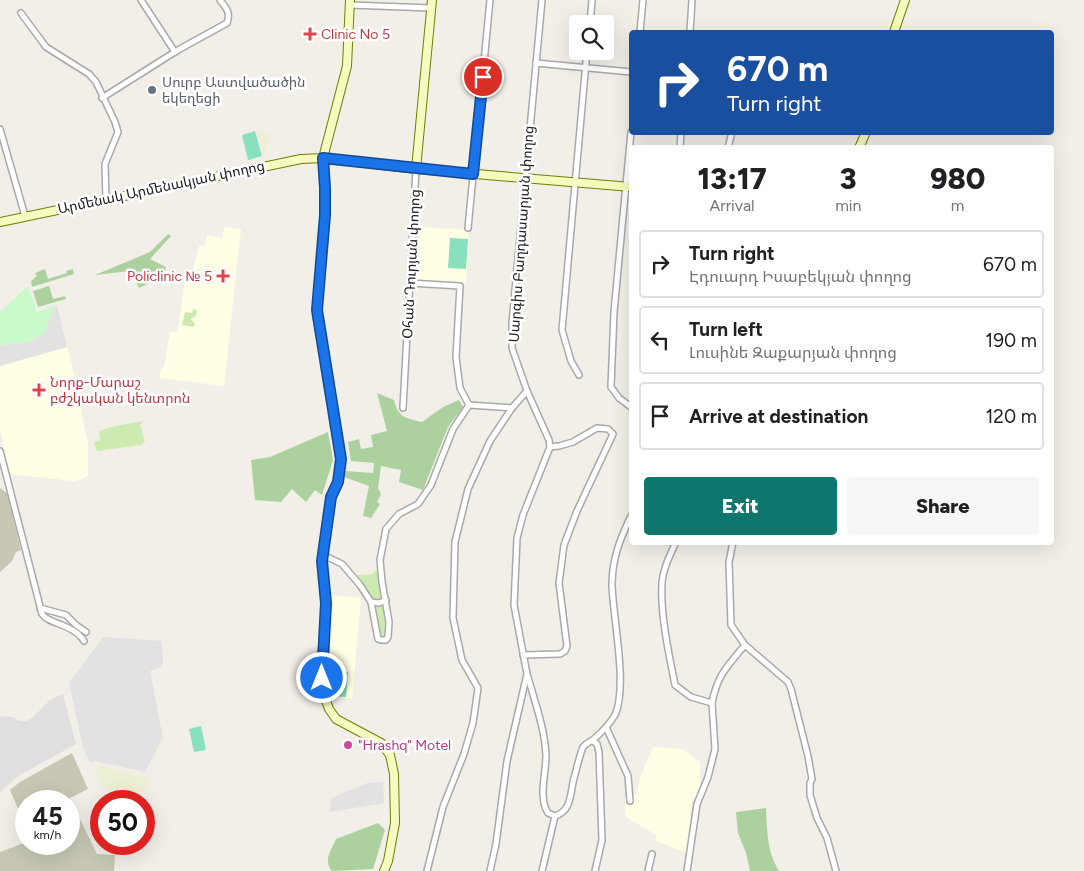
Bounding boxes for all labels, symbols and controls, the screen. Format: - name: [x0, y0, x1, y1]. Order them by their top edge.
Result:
- map controls: [569, 15, 614, 60]
- button: search: [569, 15, 614, 60]
- place label: Clinic No 5: [321, 26, 390, 43]
- marker: Clinic No 5: [303, 27, 317, 41]
- text: 670 m: [727, 48, 828, 90]
- icon: right: [644, 50, 709, 115]
- pin: [462, 56, 504, 98]
- icon: arrive: [469, 63, 497, 91]
- place label: Սուրբ Աստվածածին եկեղեցի: [162, 74, 305, 107]
- marker: Սուրբ Աստվածածին եկեղեցի: [146, 84, 158, 96]
- text: Turn right: [727, 90, 822, 117]
- street label: Սարգիս Բաղդասարյան փողոց: [505, 125, 538, 343]
- street label: Արմենակ Արմենակյան փողոց: [56, 157, 266, 218]
- text: 13:17: [698, 160, 767, 197]
- text: 3: [840, 160, 857, 197]
- text: 980: [930, 160, 985, 197]
- street label: Օհան Դուրյան փողոց: [399, 189, 424, 339]
- text: Arrival: [709, 196, 755, 215]
- text: min: [835, 196, 861, 215]
- text: m: [951, 196, 964, 215]
- text: Turn right: [689, 242, 775, 265]
- icon: right: [646, 250, 674, 278]
- text: 670 m: [983, 253, 1037, 276]
- text: Էդուարդ Իսաբեկյան փողոց: [689, 267, 912, 286]
- place label: Policlinic № 5: [127, 268, 212, 285]
- marker: Policlinic № 5: [216, 269, 230, 283]
- text: Turn left: [689, 318, 763, 341]
- icon: left: [646, 326, 674, 354]
- text: 190 m: [985, 329, 1037, 352]
- text: Լուսինե Զաքարյան փողոց: [689, 343, 897, 362]
- place label: Նորք-Մարաշ բժշկական կենտրոն: [50, 374, 190, 407]
- marker: Նորք-Մարաշ բժշկական կենտրոն: [32, 383, 46, 397]
- icon: arrive: [646, 402, 674, 430]
- text: Arrive at destination: [689, 405, 868, 428]
- text: 120 m: [985, 405, 1037, 428]
- button: Exit: [644, 477, 837, 535]
- button: Share: [847, 477, 1039, 535]
- position arrow: [295, 651, 347, 703]
- place label: "Hrashq" Motel: [358, 737, 451, 754]
- marker: "Hrashq" Motel: [342, 739, 354, 751]
- speed limit sign: 50: [90, 790, 155, 855]
- text: 45: [32, 801, 63, 831]
- text: km/h: [34, 828, 61, 842]

